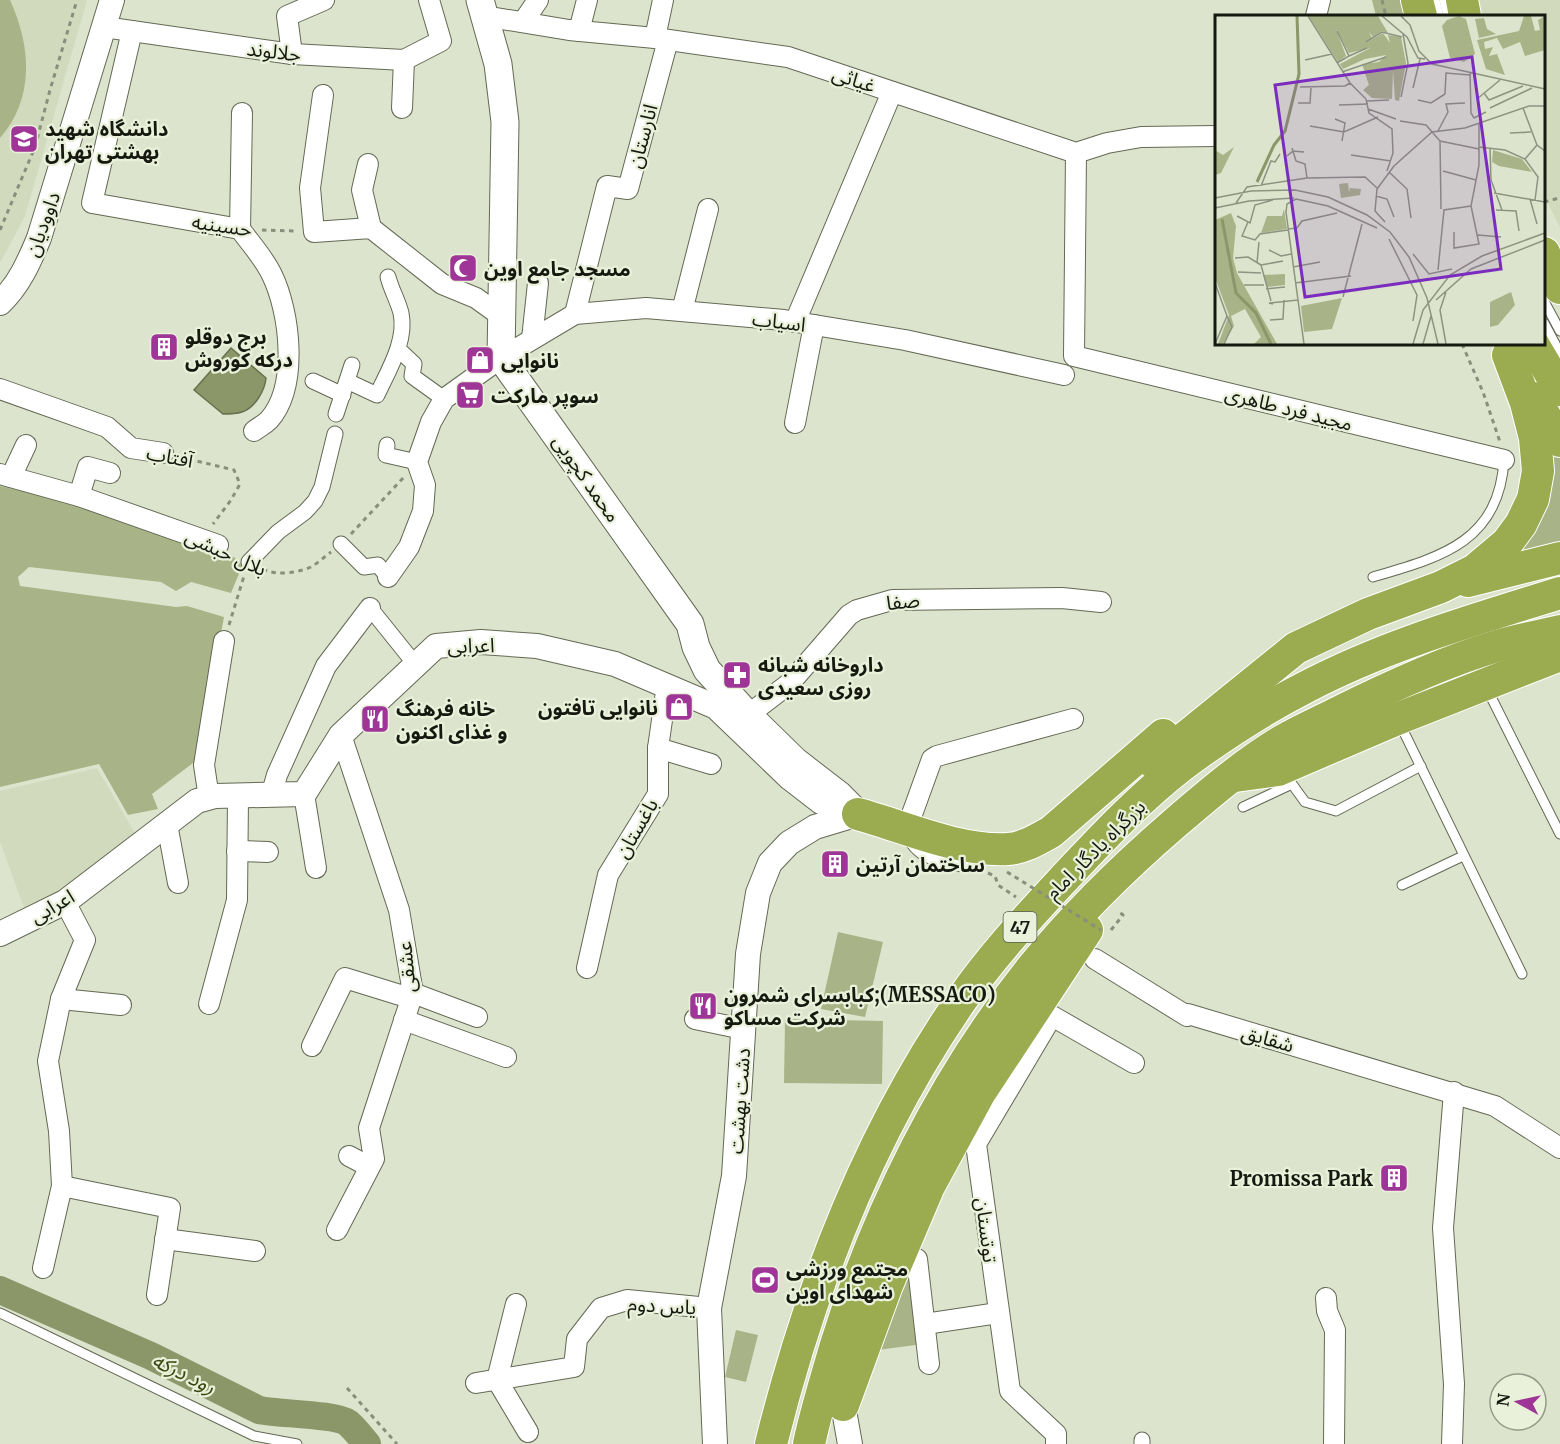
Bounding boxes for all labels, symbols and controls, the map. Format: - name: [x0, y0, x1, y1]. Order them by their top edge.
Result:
- inset map: [1215, 15, 1545, 345]
- street label: جلالوند: [245, 35, 303, 67]
- street label: غیاثی: [829, 60, 879, 98]
- street label: انارستان: [621, 101, 663, 171]
- place label: دانشگاه شهید بهشتی تهران: [45, 116, 168, 164]
- school or university icon: دانشگاه شهید بهشتی تهران: [8, 123, 40, 155]
- street label: داوودیان: [19, 188, 65, 260]
- street label: حسینیه: [190, 208, 254, 242]
- mosque icon: مسجد جامع اوین: [447, 252, 479, 284]
- place label: مسجد جامع اوین: [484, 256, 631, 284]
- street label: اسیاب: [751, 305, 807, 337]
- place label: برج دوقلو درکه کوروش: [185, 324, 293, 372]
- building icon: برج دوقلو درکه کوروش: [148, 331, 180, 363]
- shop icon: نانوایی: [464, 344, 496, 376]
- place label: نانوایی: [501, 348, 559, 373]
- supermarket icon: سوپر مارکت: [454, 379, 486, 411]
- street label: مجید فرد طاهری: [1223, 380, 1355, 436]
- place label: سوپر مارکت: [491, 383, 599, 409]
- street label: محمد کچویی: [547, 429, 626, 527]
- street label: آفتاب: [145, 439, 196, 473]
- street label: بلال حبشی: [181, 523, 271, 581]
- street label: صفا: [885, 587, 921, 615]
- street label: اعرابی: [447, 632, 495, 658]
- place label: داروخانه شبانه روزی سعیدی: [758, 652, 884, 700]
- pharmacy icon: داروخانه شبانه روزی سعیدی: [721, 659, 753, 691]
- shop icon: نانوایی تافتون: [663, 691, 695, 723]
- place label: نانوایی تافتون: [538, 695, 658, 720]
- place label: خانه فرهنگ و غذای اکنون: [396, 696, 507, 744]
- restaurant icon: خانه فرهنگ و غذای اکنون: [359, 703, 391, 735]
- street label: باغستان: [609, 793, 663, 863]
- street label: بزرگراه یادگار امام: [1040, 794, 1152, 906]
- building icon: ساختمان آرتین: [819, 848, 851, 880]
- place label: ساختمان آرتین: [856, 852, 985, 877]
- street label: اعرابی: [25, 883, 79, 929]
- road number: 47: [1004, 912, 1036, 942]
- street label: عشقی: [391, 940, 421, 994]
- place label: کبابسرای شمرون;(MESSACO) شرکت مساکو: [724, 982, 996, 1030]
- restaurant icon: کبابسرای شمرون;(MESSACO) شرکت مساکو: [687, 990, 719, 1022]
- street label: شقایق: [1239, 1019, 1297, 1058]
- street label: دشت بهشت: [723, 1047, 755, 1155]
- building icon: Promissa Park: [1378, 1162, 1410, 1194]
- place label: Promissa Park: [1229, 1166, 1373, 1191]
- street label: توتستان: [971, 1196, 1003, 1264]
- place label: مجتمع ورزشی شهدای اوین: [786, 1256, 908, 1304]
- sports icon: مجتمع ورزشی شهدای اوین: [749, 1264, 781, 1296]
- street label: یاس دوم: [627, 1291, 697, 1322]
- water label: رود درکه: [148, 1346, 220, 1400]
- north arrow: [1488, 1372, 1548, 1432]
- text: N: [1492, 1392, 1514, 1408]

